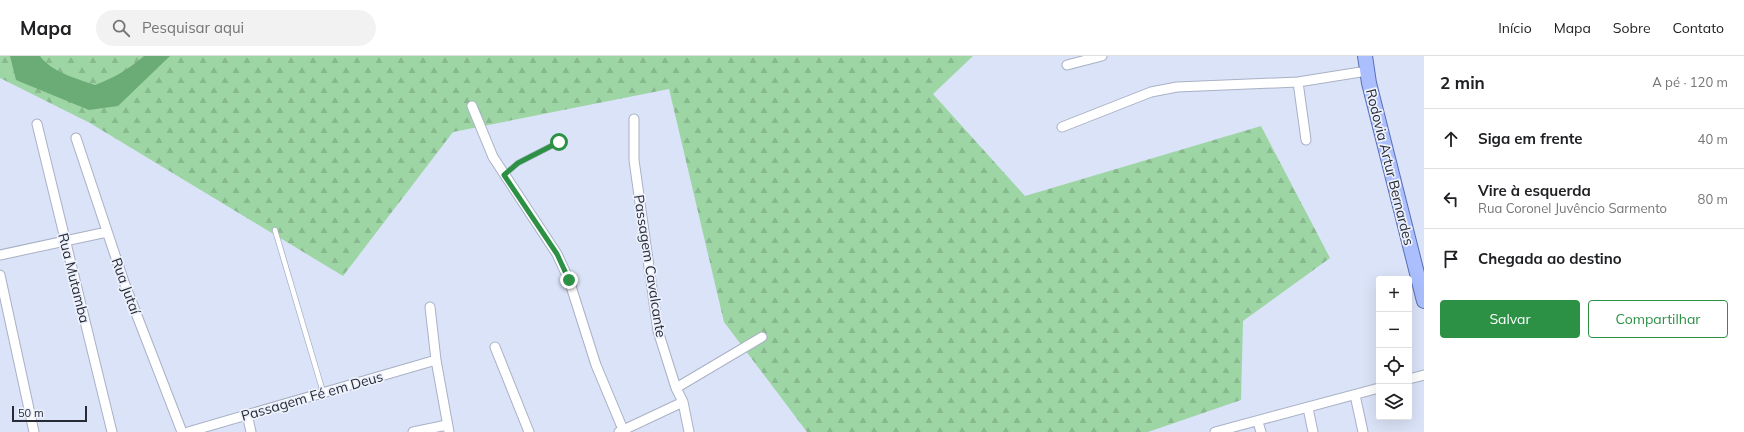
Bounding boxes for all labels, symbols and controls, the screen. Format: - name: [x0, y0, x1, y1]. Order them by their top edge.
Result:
- search box: [96, 10, 376, 46]
- text: Mapa: [20, 16, 72, 40]
- icon: search: [110, 17, 132, 39]
- text: Pesquisar aqui: [142, 18, 244, 37]
- text: Início: [1498, 19, 1532, 37]
- text: Mapa: [1554, 19, 1591, 37]
- text: Sobre: [1613, 19, 1651, 37]
- text: Contato: [1673, 19, 1724, 37]
- text: 2 min: [1440, 72, 1485, 93]
- text: A pé · 120 m: [1652, 74, 1728, 90]
- street label: Rodovia Artur Bernardes: [1362, 87, 1418, 247]
- icon: ahead: [1440, 128, 1462, 150]
- text: Siga em frente: [1478, 129, 1583, 148]
- text: 40 m: [1698, 131, 1728, 147]
- route start: [550, 133, 568, 151]
- text: Vire à esquerda: [1478, 181, 1591, 200]
- icon: left: [1440, 188, 1462, 210]
- text: 80 m: [1698, 191, 1728, 207]
- street label: Passagem Cavalcante: [630, 193, 670, 339]
- text: Rua Coronel Juvêncio Sarmento: [1478, 200, 1667, 216]
- street label: Rua Mutamba: [54, 231, 94, 325]
- icon: arrive: [1440, 248, 1462, 270]
- text: Chegada ao destino: [1478, 249, 1622, 268]
- street label: Rua Jutaí: [107, 255, 145, 317]
- route end: [560, 271, 578, 289]
- map controls: [1376, 276, 1412, 420]
- button: +: [1376, 276, 1412, 312]
- button: Salvar: [1440, 300, 1580, 338]
- button: Compartilhar: [1588, 300, 1728, 338]
- button: −: [1376, 312, 1412, 348]
- button: locate: [1376, 348, 1412, 384]
- street label: Passagem Fé em Deus: [239, 367, 385, 425]
- button: layers: [1376, 384, 1412, 420]
- scale bar: [12, 404, 87, 423]
- text: 50 m: [18, 406, 44, 420]

